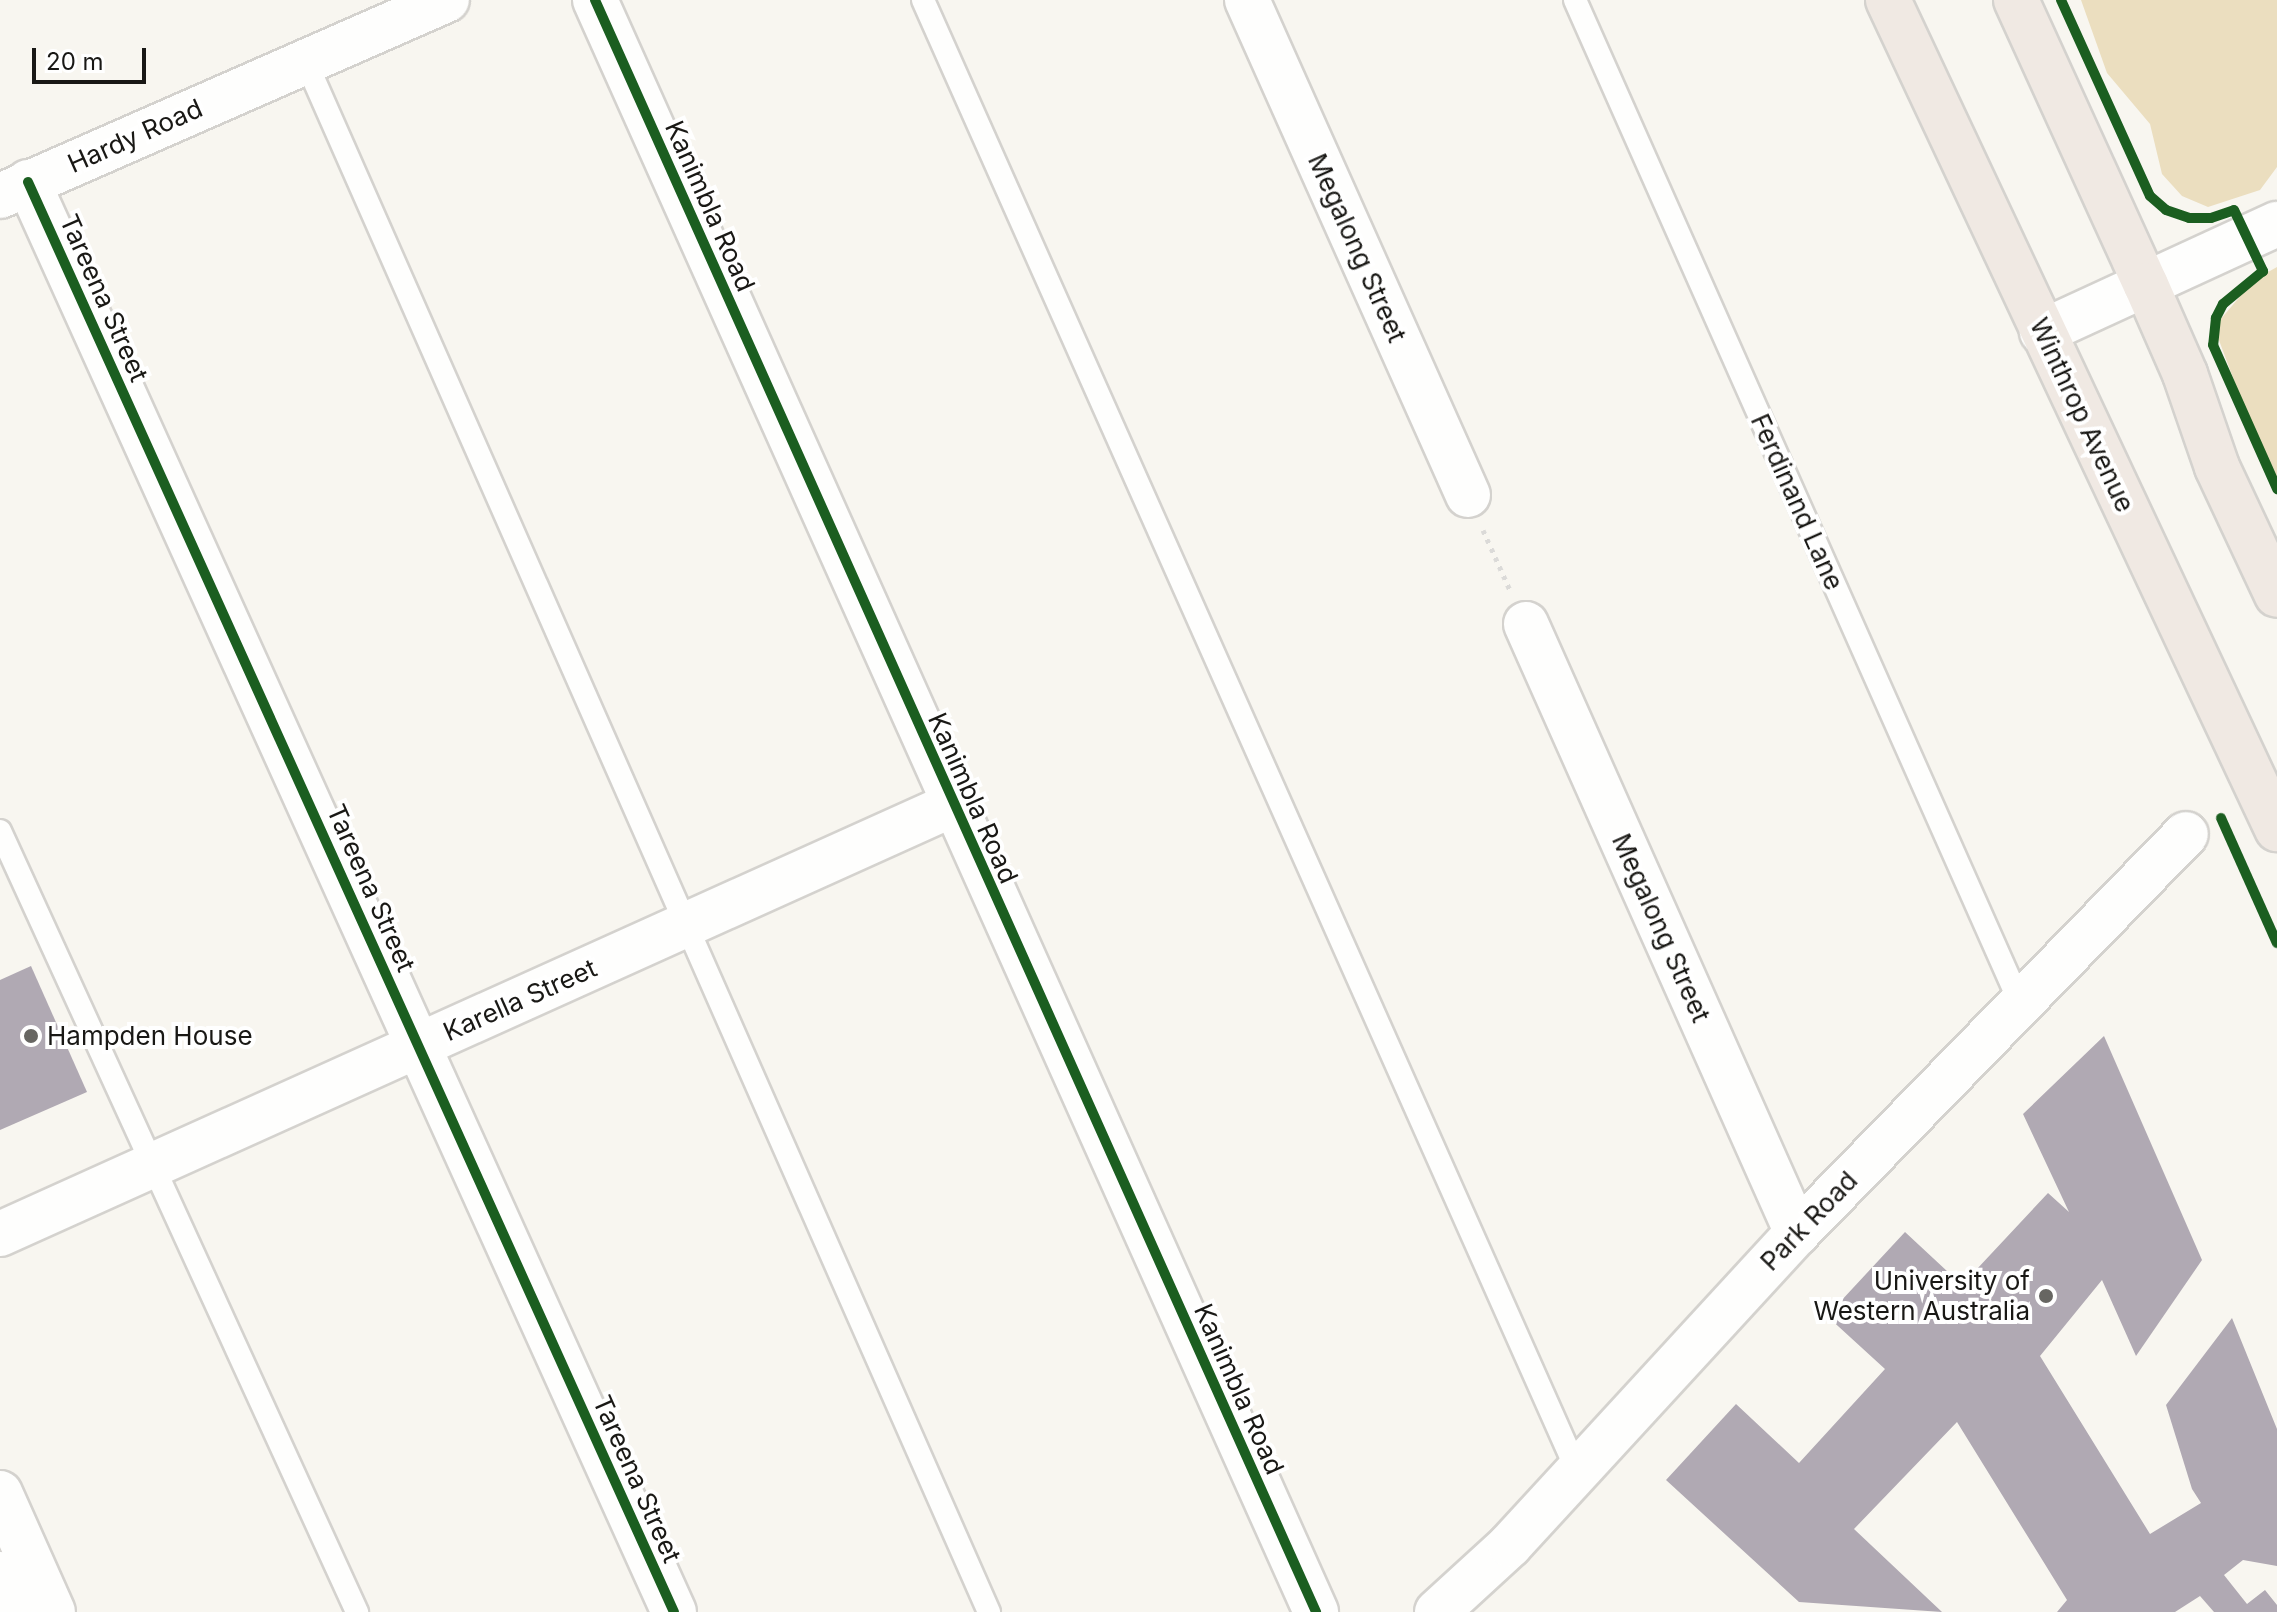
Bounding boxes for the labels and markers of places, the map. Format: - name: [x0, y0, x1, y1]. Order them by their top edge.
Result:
- place label: Hampden House: [47, 1020, 253, 1052]
- marker: Hampden House: [22, 1027, 40, 1045]
- place label: University of Western Australia: [1813, 1265, 2030, 1326]
- marker: University of Western Australia: [2037, 1287, 2055, 1305]

